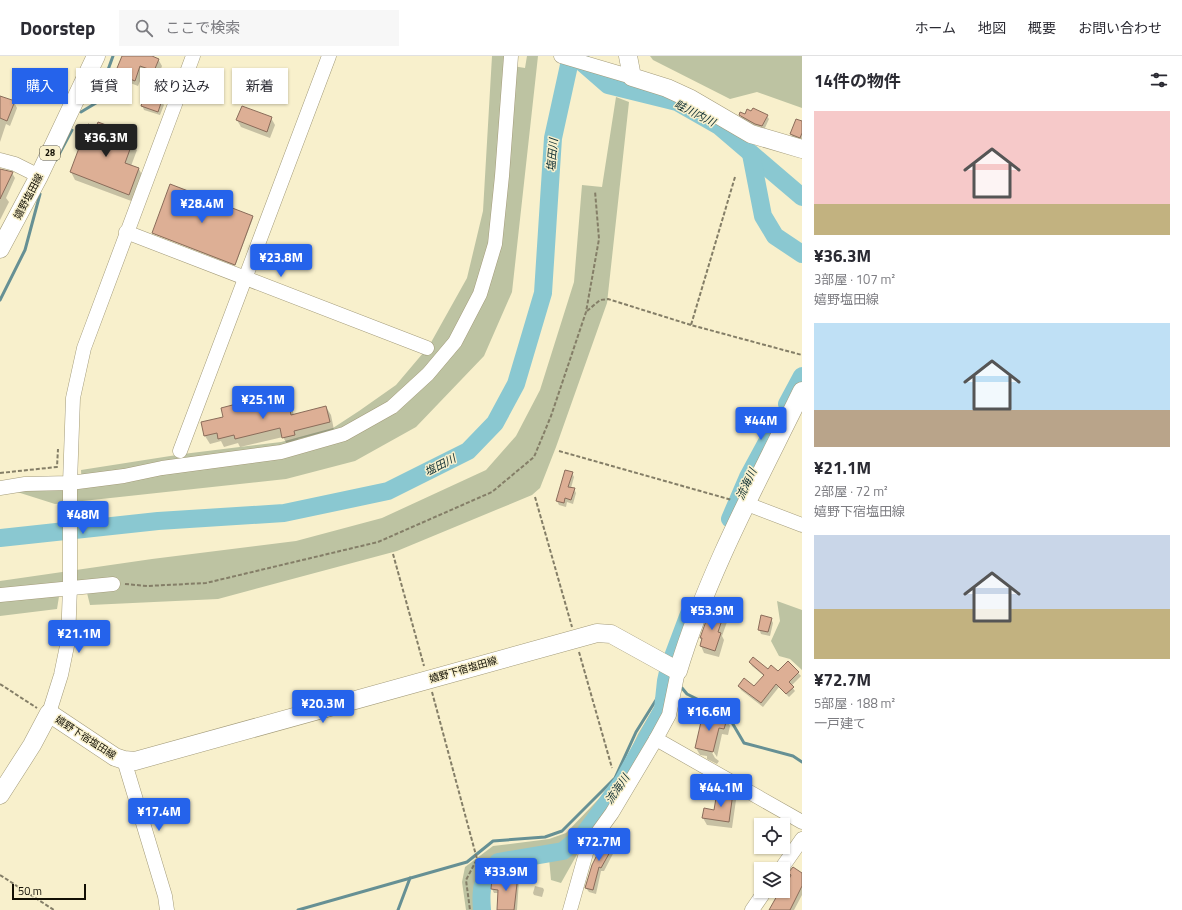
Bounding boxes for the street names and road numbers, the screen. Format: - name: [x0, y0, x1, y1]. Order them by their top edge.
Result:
- road number: 28: [40, 146, 60, 160]
- street label: 嬉野塩田線: [10, 171, 47, 222]
- street label: 嬉野下宿塩田線: [427, 653, 499, 686]
- street label: 嬉野下宿塩田線: [52, 712, 119, 763]

